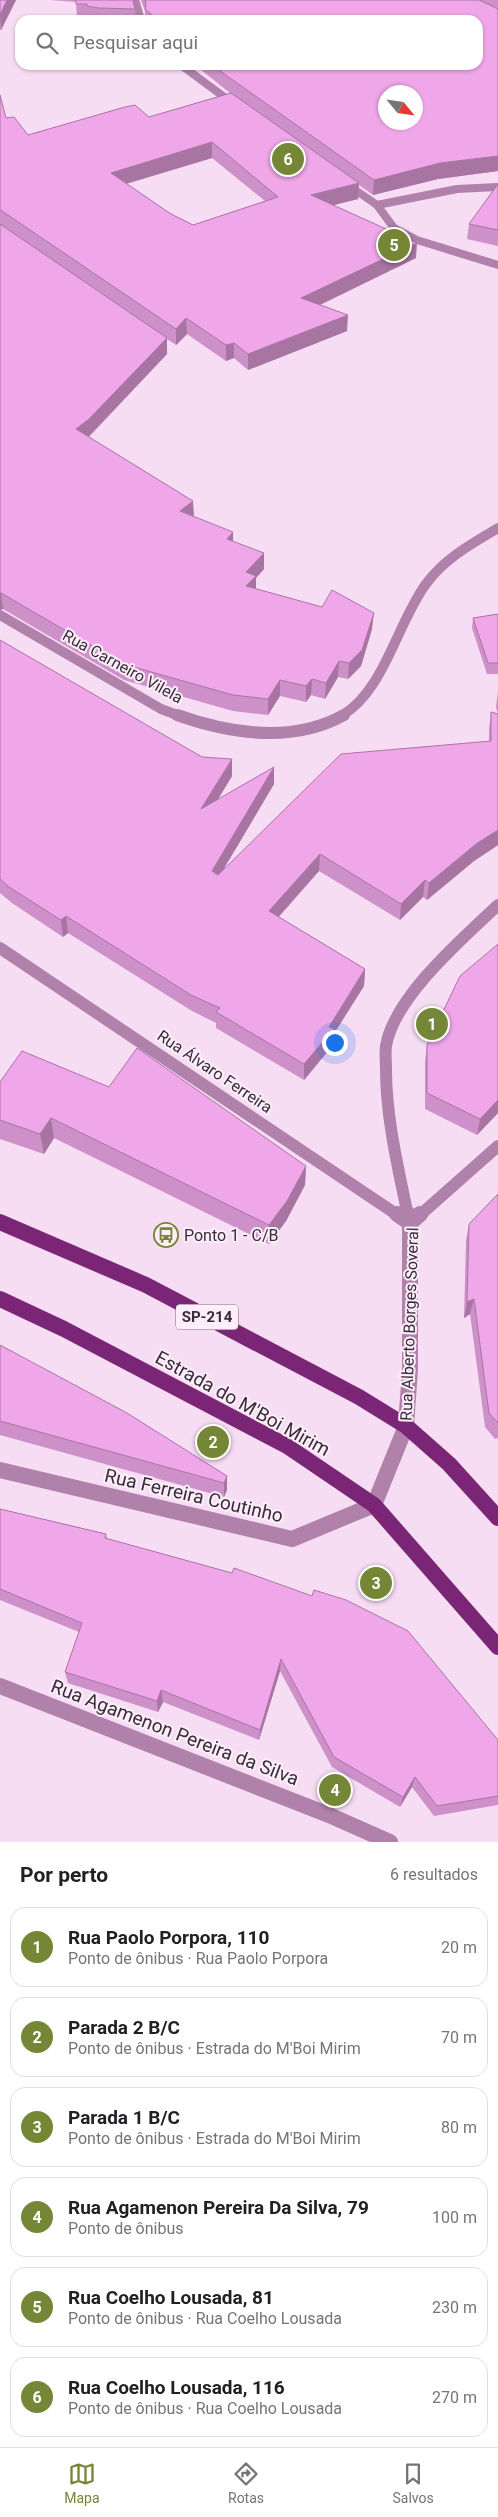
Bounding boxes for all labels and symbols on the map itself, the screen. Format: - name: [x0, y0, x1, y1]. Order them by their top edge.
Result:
- north arrow: [378, 85, 423, 130]
- pin: 6: [272, 140, 304, 178]
- pin: 5: [378, 226, 410, 264]
- street label: Rua Carneiro Vilela: [59, 626, 186, 707]
- pin: 1: [416, 1005, 448, 1043]
- street label: Rua Álvaro Ferreira: [154, 1026, 276, 1117]
- your location: [322, 1030, 348, 1056]
- bus stop icon: Ponto 1 - C/B: [153, 1222, 179, 1248]
- place label: Ponto 1 - C/B: [184, 1226, 278, 1245]
- street label: Rua Alberto Borges Soveral: [397, 1227, 422, 1421]
- road number: SP-214: [176, 1304, 238, 1330]
- street label: Estrada do M'Boi Mirim: [151, 1346, 334, 1461]
- pin: 2: [197, 1423, 229, 1461]
- street label: Rua Ferreira Coutinho: [102, 1464, 285, 1527]
- pin: 3: [360, 1564, 392, 1602]
- street label: Rua Agamenon Pereira da Silva: [48, 1674, 302, 1790]
- pin: 4: [319, 1771, 351, 1809]

